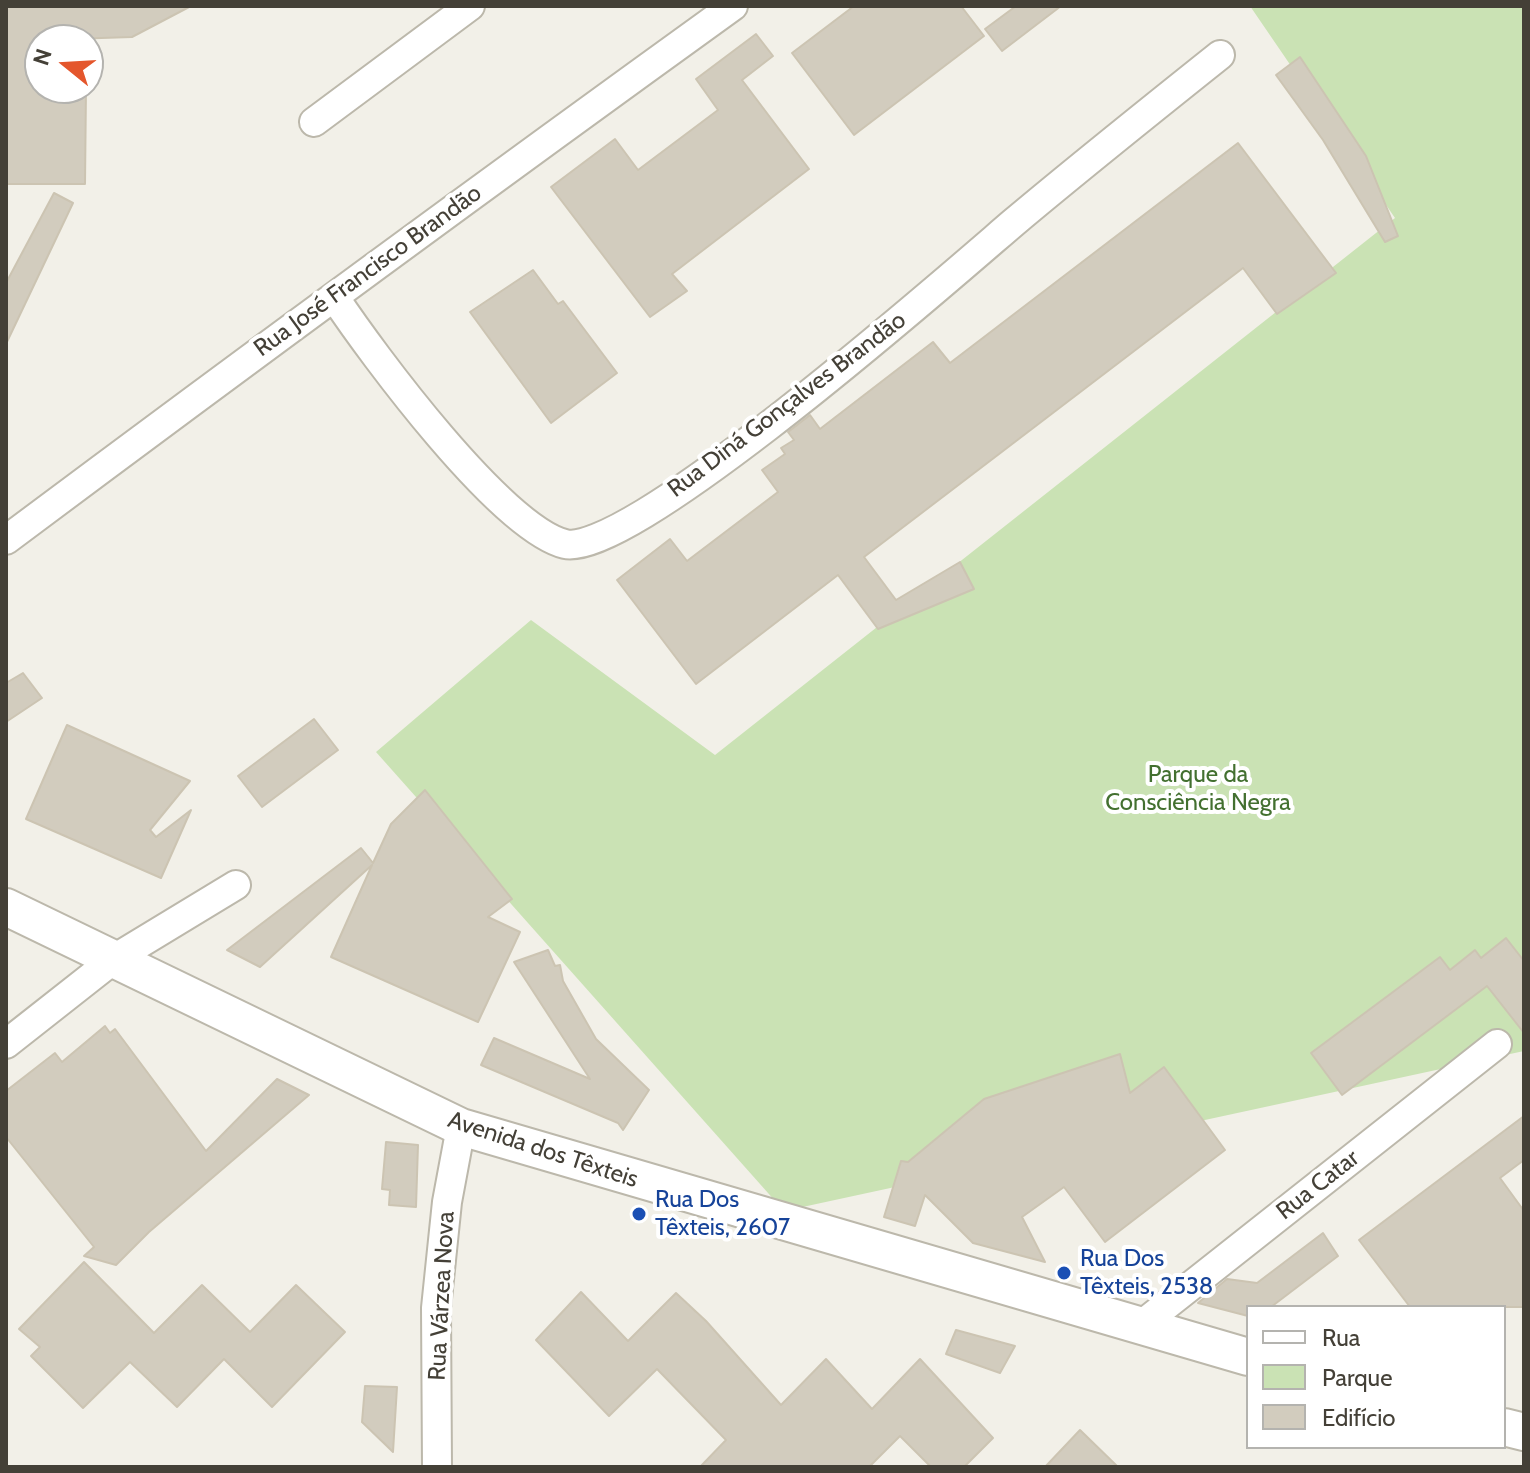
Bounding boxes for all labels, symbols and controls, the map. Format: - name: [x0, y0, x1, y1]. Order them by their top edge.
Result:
- north arrow: [24, 24, 104, 104]
- text: N: [27, 45, 58, 69]
- street label: Rua José Francisco Brandão: [249, 179, 487, 363]
- street label: Rua Diná Gonçalves Brandão: [662, 306, 912, 504]
- park label: Parque da Consciência Negra: [1105, 761, 1291, 817]
- street label: Avenida dos Têxteis: [444, 1106, 642, 1194]
- street label: Rua Catar: [1271, 1144, 1365, 1226]
- place label: Rua Dos Têxteis, 2607: [655, 1186, 790, 1242]
- marker: Rua Dos Têxteis, 2607: [630, 1205, 648, 1223]
- street label: Rua Várzea Nova: [423, 1211, 461, 1381]
- place label: Rua Dos Têxteis, 2538: [1080, 1245, 1213, 1301]
- marker: Rua Dos Têxteis, 2538: [1055, 1264, 1073, 1282]
- legend: [1246, 1305, 1506, 1449]
- text: Rua: [1322, 1323, 1360, 1352]
- text: Parque: [1322, 1363, 1392, 1392]
- text: Edifício: [1322, 1403, 1396, 1432]

